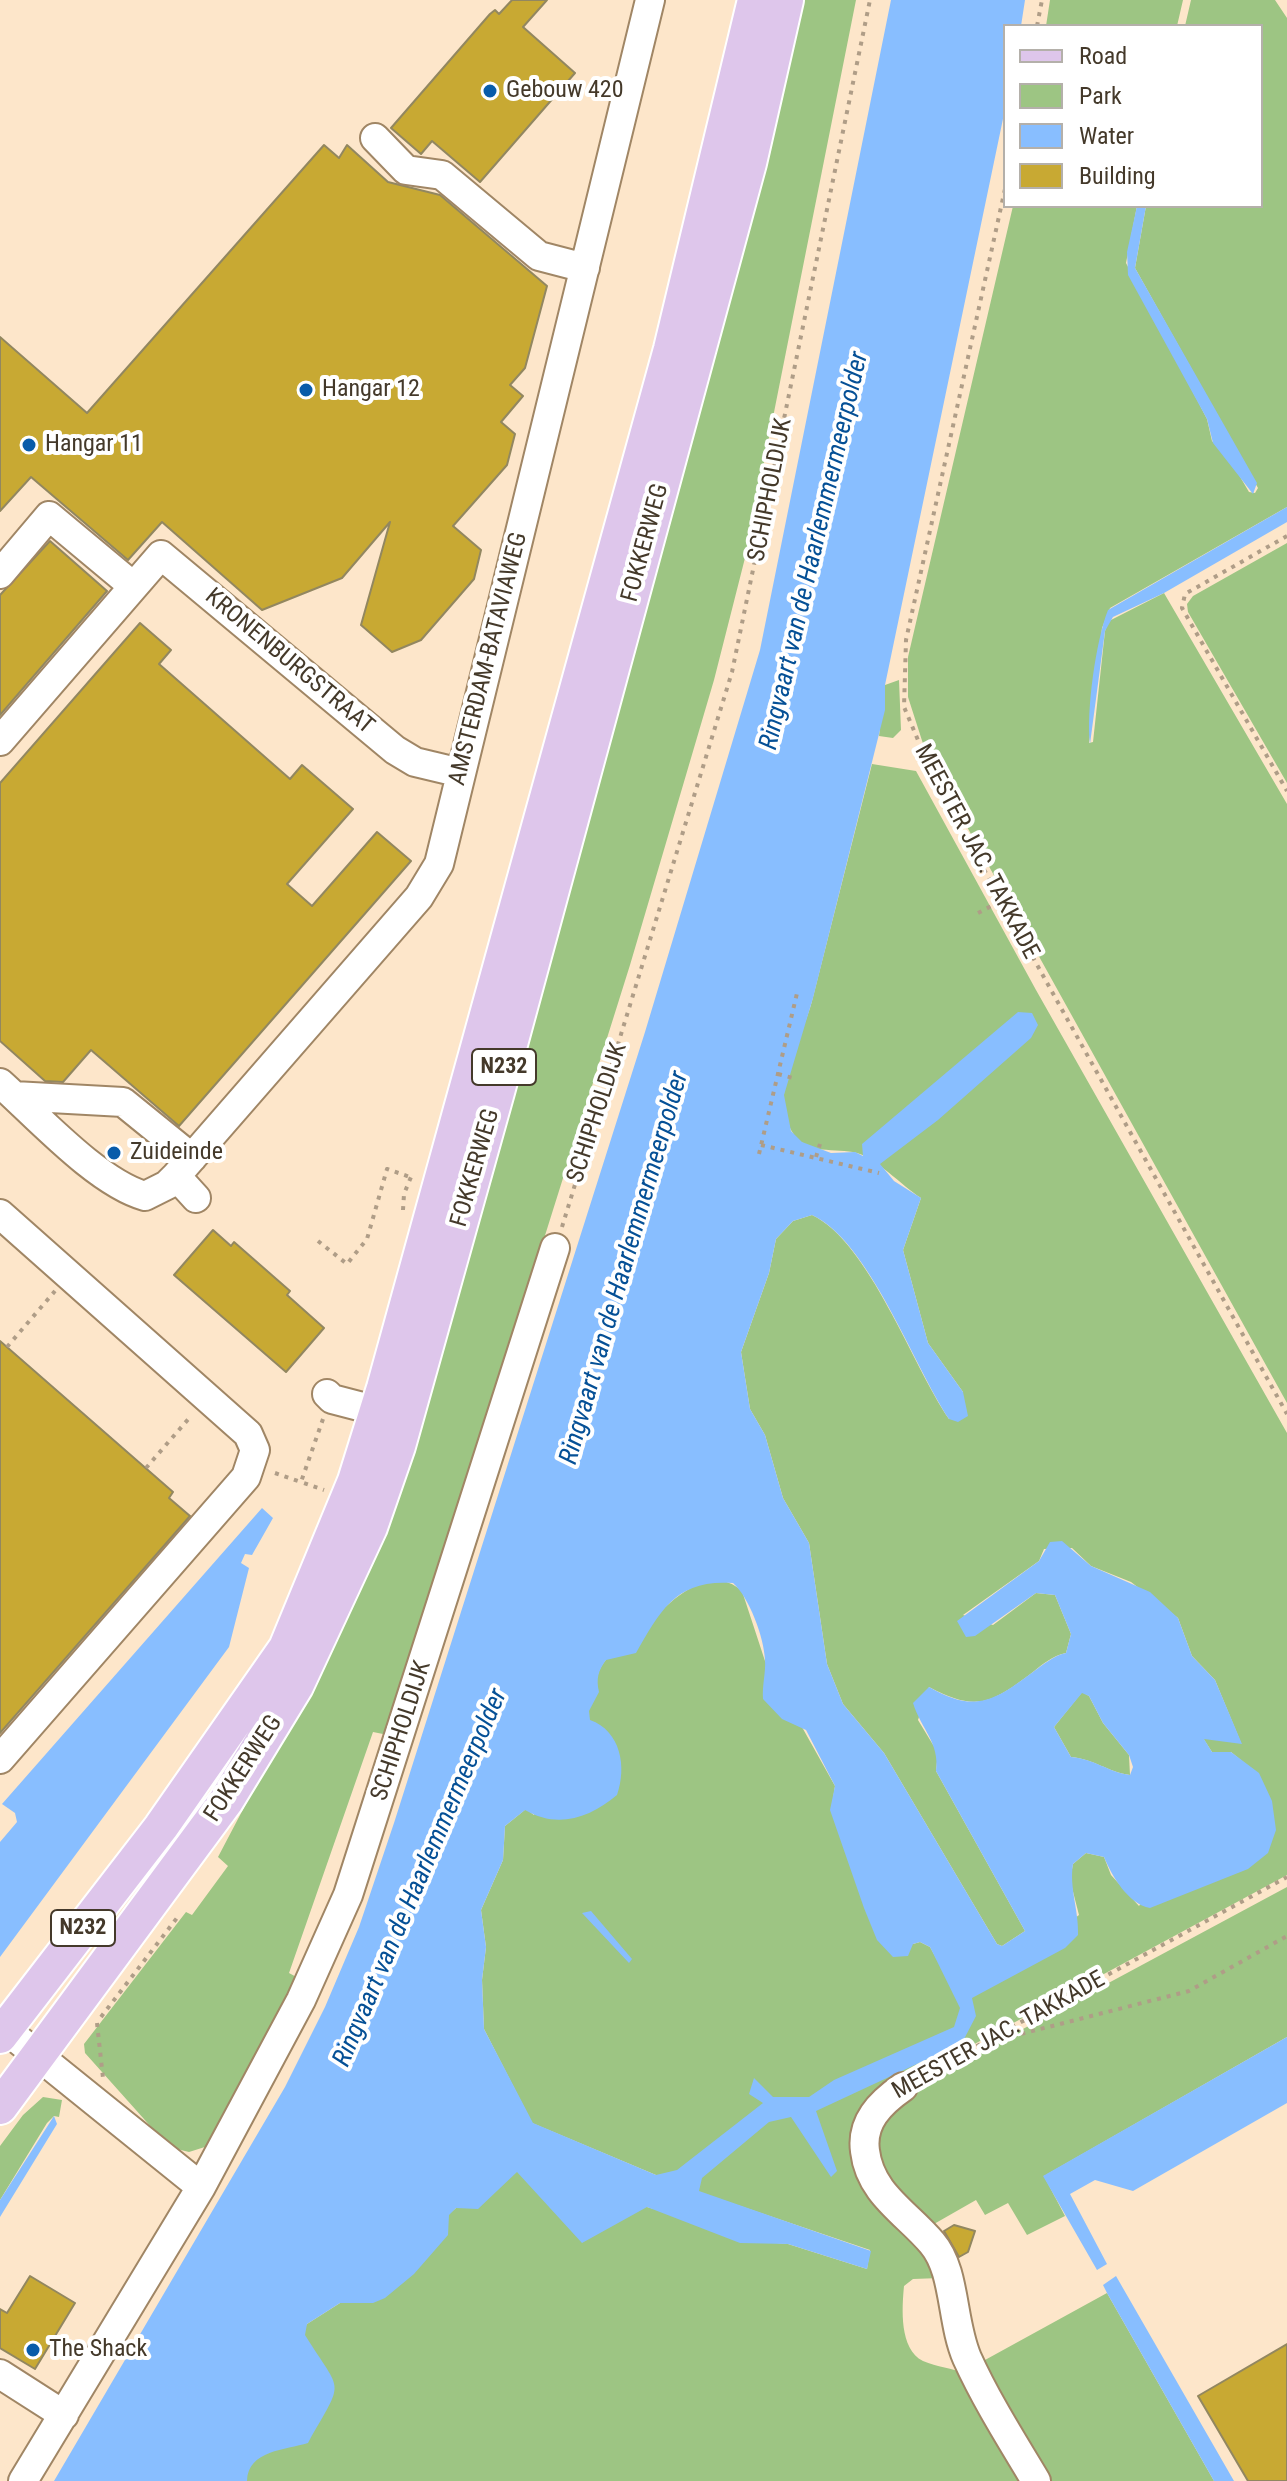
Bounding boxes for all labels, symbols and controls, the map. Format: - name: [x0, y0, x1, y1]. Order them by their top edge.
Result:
- legend: [1003, 24, 1263, 208]
- text: Road: [1079, 42, 1127, 70]
- place label: Gebouw 420: [506, 77, 624, 105]
- marker: Gebouw 420: [481, 82, 499, 100]
- text: Park: [1079, 82, 1122, 110]
- text: Water: [1079, 122, 1134, 150]
- text: Building: [1079, 162, 1156, 190]
- water label: Ringvaart van de Haarlemmermeerpolder: [754, 349, 876, 753]
- place label: Hangar 12: [322, 376, 420, 404]
- marker: Hangar 12: [297, 381, 315, 399]
- street label: SCHIPHOLDIJK: [743, 416, 799, 564]
- place label: Hangar 11: [45, 431, 143, 459]
- marker: Hangar 11: [20, 436, 38, 454]
- street label: FOKKERWEG: [616, 481, 676, 605]
- street label: AMSTERDAM-BATAVIAWEG: [444, 529, 534, 789]
- street label: KRONENBURGSTRAAT: [199, 583, 379, 741]
- street label: MEESTER JAC. TAKKADE: [907, 740, 1045, 964]
- street label: SCHIPHOLDIJK: [562, 1039, 634, 1187]
- road number: N232: [472, 1049, 536, 1085]
- water label: Ringvaart van de Haarlemmermeerpolder: [554, 1068, 696, 1468]
- street label: FOKKERWEG: [445, 1106, 507, 1230]
- place label: Zuideinde: [130, 1139, 223, 1167]
- marker: Zuideinde: [105, 1144, 123, 1162]
- street label: SCHIPHOLDIJK: [366, 1657, 438, 1805]
- water label: Ringvaart van de Haarlemmermeerpolder: [327, 1685, 515, 2071]
- street label: FOKKERWEG: [199, 1710, 289, 1828]
- road number: N232: [51, 1910, 115, 1946]
- street label: MEESTER JAC. TAKKADE: [888, 1966, 1110, 2106]
- place label: The Shack: [49, 2336, 147, 2364]
- marker: The Shack: [24, 2341, 42, 2359]

